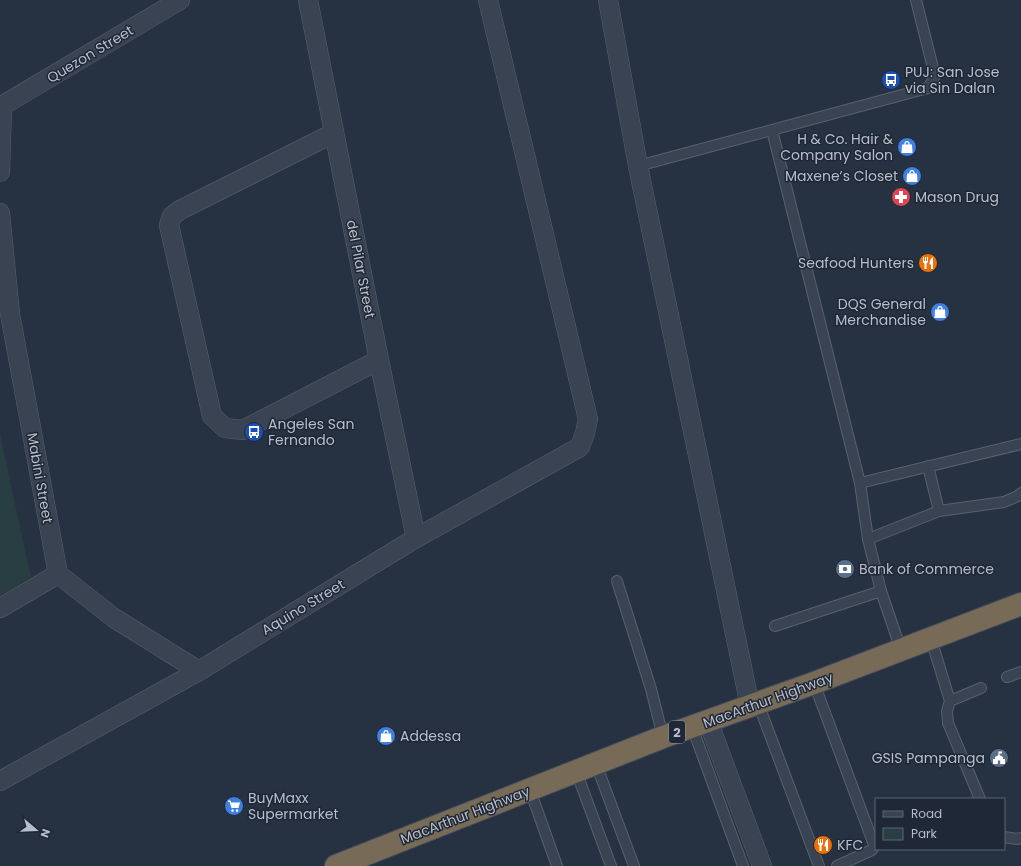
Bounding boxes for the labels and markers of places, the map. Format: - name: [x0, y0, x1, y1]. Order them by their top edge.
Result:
- place label: PUJ: San Jose via Sin Dalan: [905, 62, 1000, 98]
- bus stop icon: PUJ: San Jose via Sin Dalan: [880, 69, 902, 91]
- place label: H & Co. Hair & Company Salon: [780, 129, 894, 165]
- shop icon: H & Co. Hair & Company Salon: [896, 136, 918, 158]
- shop icon: Maxene’s Closet: [901, 165, 923, 187]
- place label: Maxene’s Closet: [785, 166, 898, 186]
- pharmacy icon: Mason Drug: [890, 186, 912, 208]
- place label: Mason Drug: [915, 187, 999, 207]
- restaurant icon: Seafood Hunters: [917, 252, 939, 274]
- place label: Seafood Hunters: [798, 253, 914, 273]
- place label: DQS General Merchandise: [835, 294, 926, 330]
- shop icon: DQS General Merchandise: [929, 301, 951, 323]
- place label: Angeles San Fernando: [268, 414, 354, 450]
- bus stop icon: Angeles San Fernando: [243, 421, 265, 443]
- bank icon: Bank of Commerce: [834, 558, 856, 580]
- place label: Bank of Commerce: [859, 559, 994, 579]
- shop icon: Addessa: [375, 725, 397, 747]
- place label: Addessa: [400, 726, 461, 746]
- public building icon: GSIS Pampanga: [988, 747, 1010, 769]
- place label: GSIS Pampanga: [872, 748, 985, 768]
- place label: BuyMaxx Supermarket: [248, 788, 339, 824]
- supermarket icon: BuyMaxx Supermarket: [223, 795, 245, 817]
- restaurant icon: KFC: [812, 834, 834, 856]
- place label: KFC: [837, 835, 863, 855]

